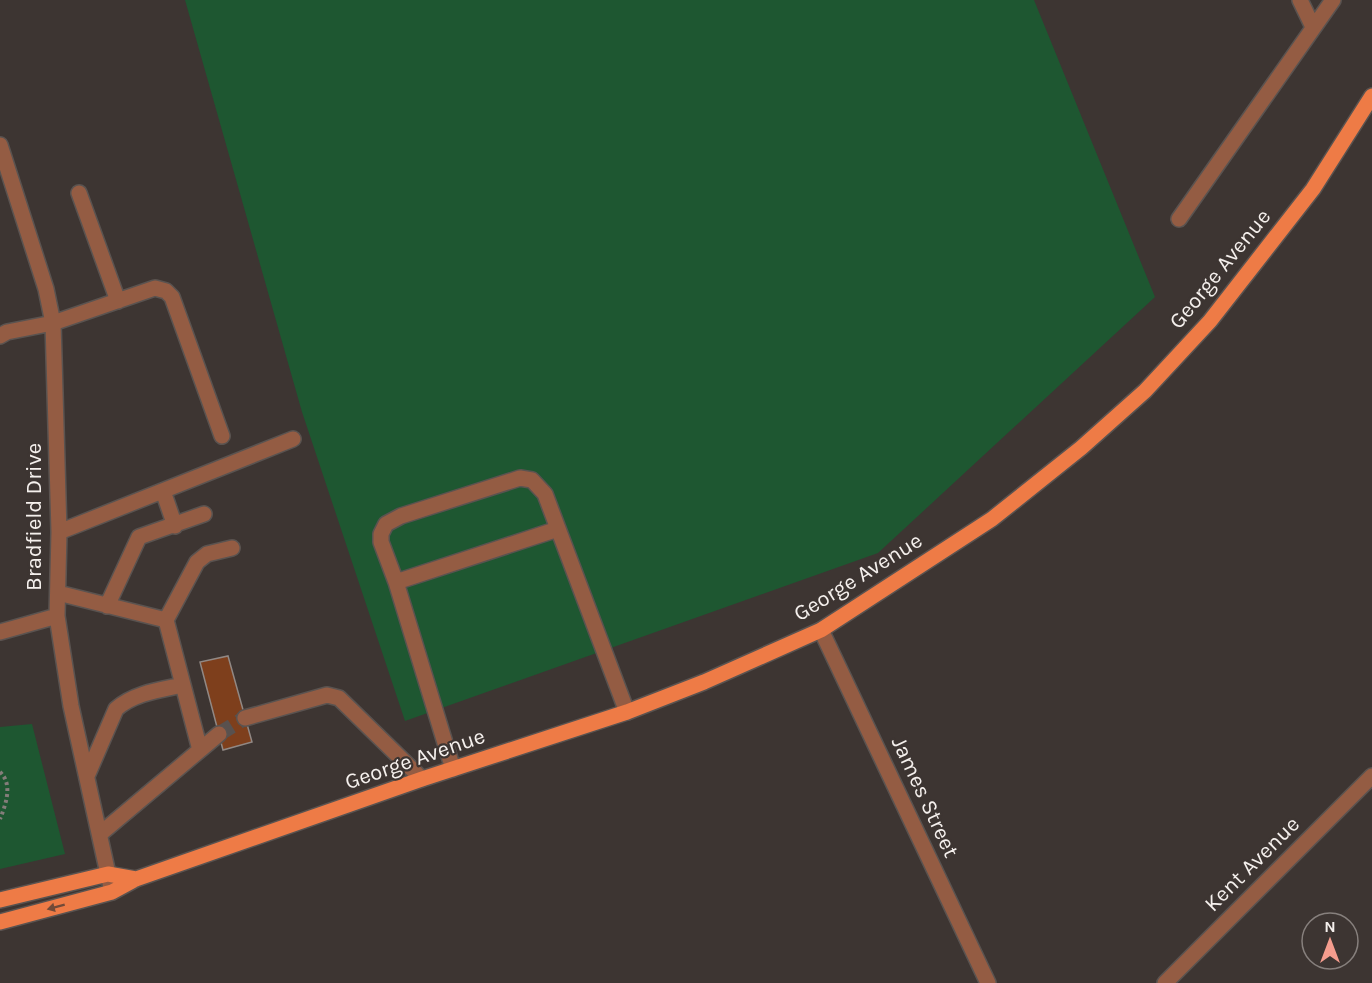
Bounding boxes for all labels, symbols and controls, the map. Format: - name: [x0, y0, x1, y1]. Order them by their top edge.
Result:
- street label: George Avenue: [1164, 204, 1276, 334]
- street label: Bradfield Drive: [21, 443, 47, 591]
- street label: George Avenue: [789, 527, 927, 627]
- street label: George Avenue: [342, 723, 488, 795]
- street label: James Street: [886, 733, 964, 861]
- street label: Kent Avenue: [1199, 811, 1305, 917]
- one-way arrow: [47, 903, 65, 912]
- north arrow: [1300, 911, 1360, 971]
- text: N: [1324, 917, 1336, 936]

